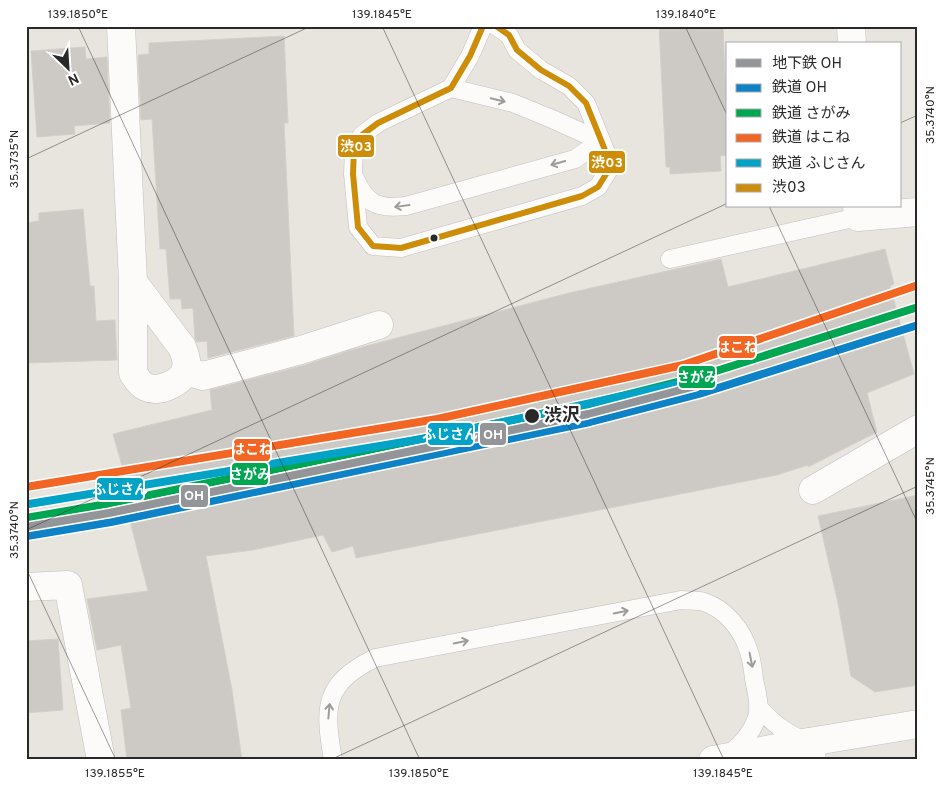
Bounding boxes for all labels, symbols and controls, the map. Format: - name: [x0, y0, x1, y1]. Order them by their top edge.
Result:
- text: 139.1850°E: [48, 7, 108, 23]
- text: 139.1845°E: [352, 7, 412, 23]
- text: 139.1840°E: [656, 7, 716, 23]
- north arrow: [42, 42, 92, 92]
- legend: [726, 42, 902, 208]
- text: 地下鉄 OH: [772, 55, 842, 74]
- text: N: [65, 69, 81, 88]
- text: 鉄道 OH: [772, 79, 827, 98]
- text: 35.3740°N: [923, 86, 939, 144]
- one-way arrow: [490, 95, 506, 105]
- text: 鉄道 さがみ: [772, 105, 851, 124]
- text: 鉄道 はこね: [772, 129, 851, 148]
- text: 35.3735°N: [7, 130, 23, 188]
- line badge: 渋03: [337, 134, 375, 158]
- text: 渋03: [340, 139, 372, 156]
- line badge: 渋03: [588, 150, 626, 174]
- text: 渋03: [591, 155, 623, 172]
- text: 鉄道 ふじさん: [772, 155, 866, 174]
- one-way arrow: [551, 159, 567, 169]
- text: 渋03: [772, 179, 806, 198]
- one-way arrow: [394, 202, 410, 212]
- unlabelled marker: [429, 233, 439, 243]
- line badge: はこね: [718, 335, 756, 359]
- text: はこね: [716, 340, 758, 357]
- line badge: さがみ: [678, 365, 716, 389]
- text: さがみ: [676, 369, 718, 387]
- place label: 渋沢: [544, 405, 580, 428]
- marker: 渋沢: [523, 407, 541, 425]
- line badge: ふじさん: [427, 422, 474, 446]
- line badge: OH: [479, 422, 507, 446]
- text: ふじさん: [422, 427, 478, 444]
- text: OH: [483, 427, 503, 444]
- line badge: はこね: [233, 438, 271, 462]
- text: はこね: [231, 442, 273, 459]
- text: 35.3745°N: [923, 457, 939, 515]
- line badge: さがみ: [231, 462, 269, 486]
- text: さがみ: [229, 466, 271, 484]
- line badge: ふじさん: [96, 477, 144, 501]
- text: ふじさん: [92, 482, 148, 499]
- line badge: OH: [180, 484, 209, 508]
- text: OH: [184, 488, 204, 505]
- text: 35.3740°N: [7, 501, 23, 559]
- one-way arrow: [612, 606, 628, 616]
- one-way arrow: [452, 636, 468, 646]
- one-way arrow: [746, 651, 756, 667]
- one-way arrow: [324, 704, 334, 720]
- text: 139.1855°E: [85, 766, 145, 782]
- text: 139.1850°E: [389, 766, 449, 782]
- text: 139.1845°E: [693, 766, 753, 782]

